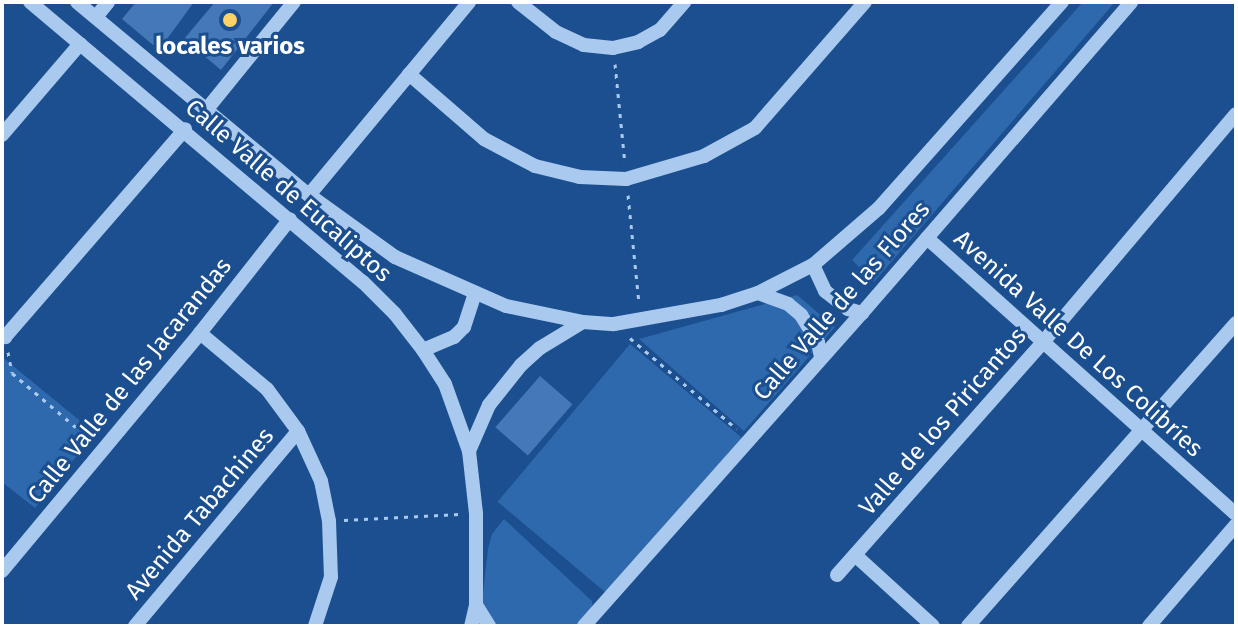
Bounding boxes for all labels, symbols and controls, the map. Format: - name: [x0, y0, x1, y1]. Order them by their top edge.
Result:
- marker: locales varios: [221, 11, 239, 29]
- place label: locales varios: [155, 33, 305, 61]
- street label: Calle Valle de Eucaliptos: [179, 94, 397, 288]
- street label: Calle Valle de las Flores: [748, 196, 936, 406]
- street label: Avenida Valle De Los Colibríes: [948, 225, 1208, 463]
- street label: Calle Valle de las Jacarandas: [22, 252, 238, 510]
- street label: Valle de los Piricantos: [854, 322, 1032, 522]
- street label: Avenida Tabachines: [120, 422, 280, 606]

